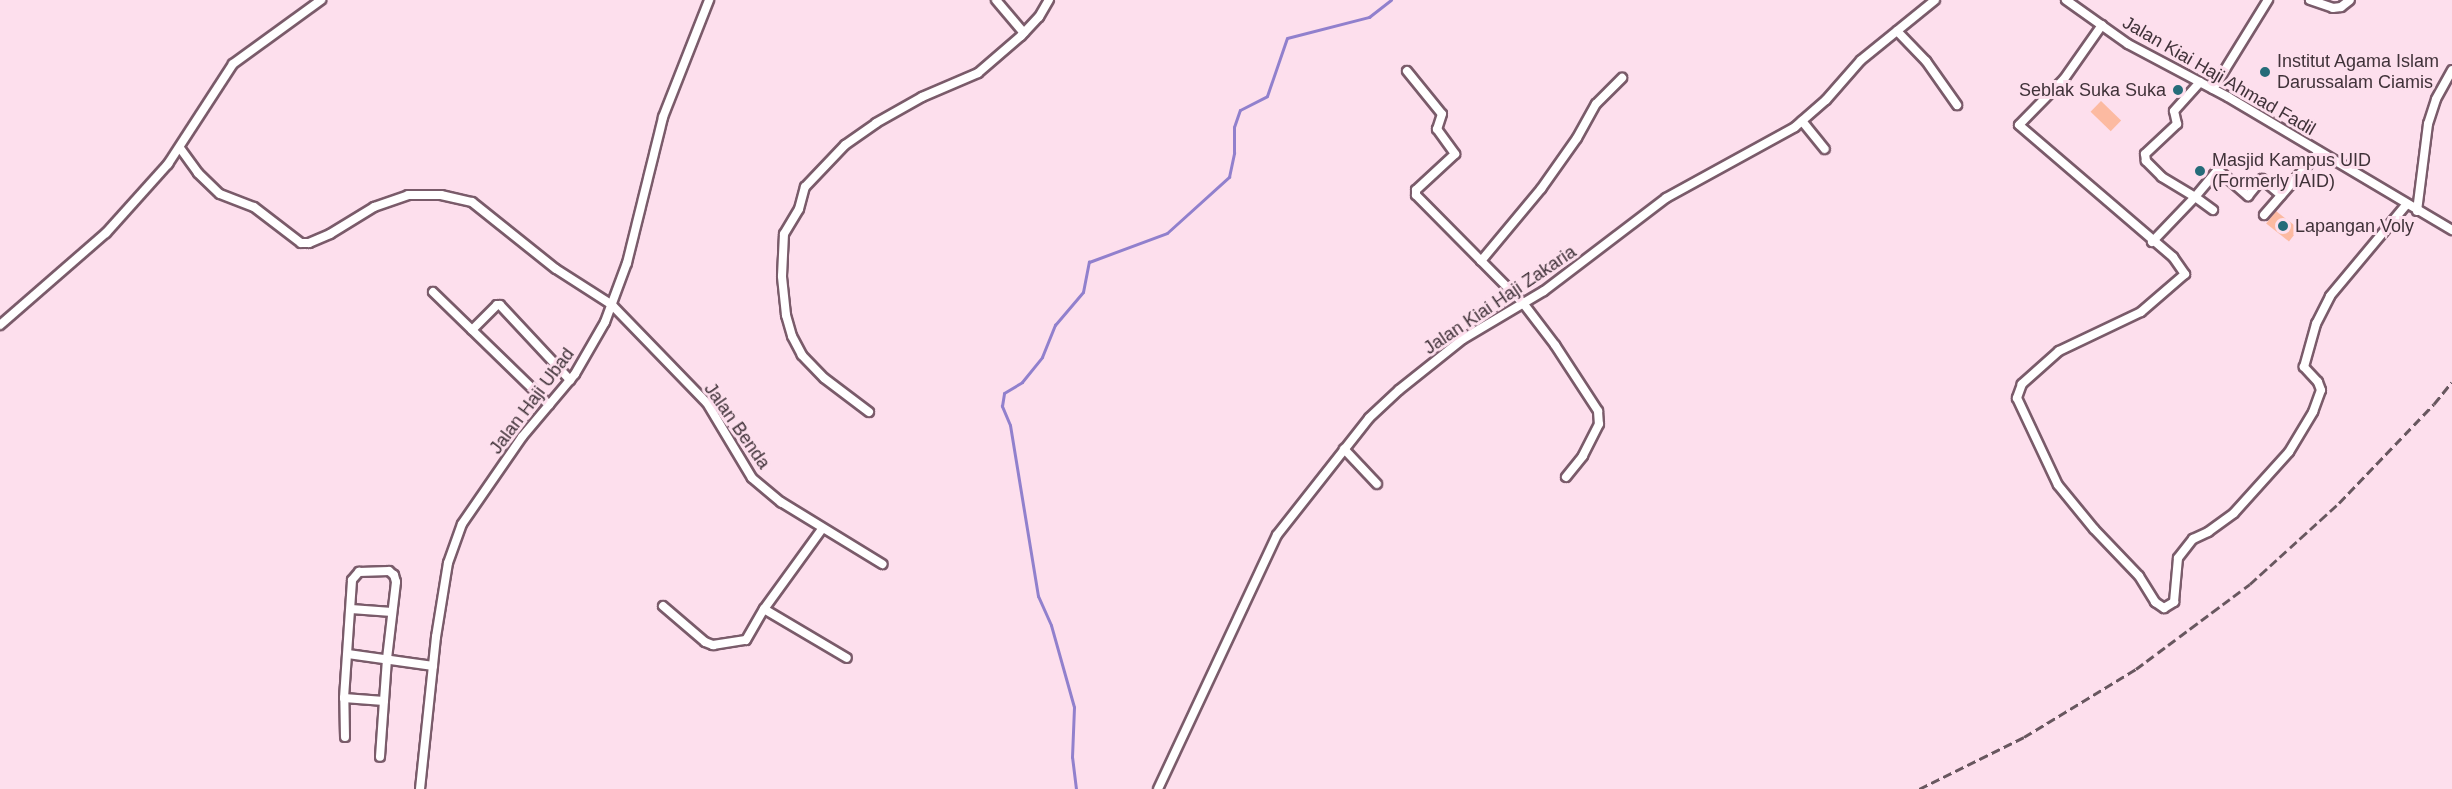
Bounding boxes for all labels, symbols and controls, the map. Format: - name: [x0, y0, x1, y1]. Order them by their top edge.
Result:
- street label: Jalan Kiai Haji Ahmad Fadil: [2118, 12, 2320, 140]
- place label: Institut Agama Islam Darussalam Ciamis: [2277, 51, 2440, 94]
- marker: Institut Agama Islam Darussalam Ciamis: [2258, 65, 2272, 79]
- place label: Seblak Suka Suka: [2019, 79, 2166, 101]
- marker: Seblak Suka Suka: [2171, 83, 2185, 97]
- place label: Masjid Kampus UID (Formerly IAID): [2212, 150, 2371, 192]
- marker: Masjid Kampus UID (Formerly IAID): [2193, 164, 2207, 178]
- place label: Lapangan Voly: [2295, 215, 2414, 237]
- marker: Lapangan Voly: [2276, 219, 2290, 233]
- street label: Jalan Kiai Haji Zakaria: [1420, 241, 1580, 359]
- street label: Jalan Haji Ubad: [485, 344, 579, 458]
- street label: Jalan Benda: [699, 379, 775, 473]

